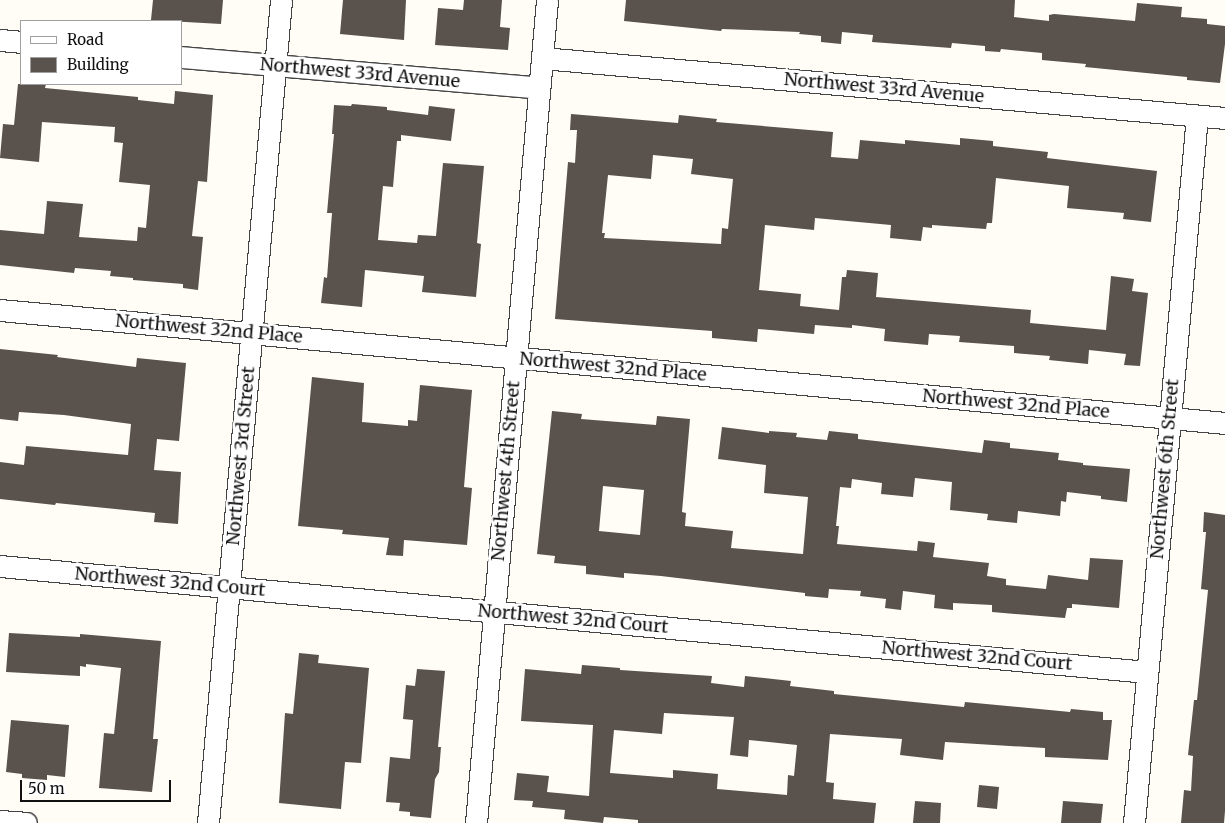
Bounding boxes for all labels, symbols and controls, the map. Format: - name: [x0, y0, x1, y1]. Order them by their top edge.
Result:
- legend: [20, 20, 182, 85]
- text: Road: [67, 30, 103, 49]
- street label: Northwest 33rd Avenue: [259, 53, 461, 93]
- text: Building: [67, 55, 129, 74]
- street label: Northwest 33rd Avenue: [783, 68, 985, 108]
- street label: Northwest 32nd Place: [114, 310, 304, 348]
- street label: Northwest 32nd Place: [518, 348, 708, 386]
- street label: Northwest 3rd Street: [222, 366, 260, 546]
- street label: Northwest 6th Street: [1146, 378, 1184, 560]
- street label: Northwest 4th Street: [487, 380, 525, 562]
- street label: Northwest 32nd Place: [921, 385, 1111, 423]
- street label: Northwest 32nd Court: [74, 563, 266, 601]
- street label: Northwest 32nd Court: [477, 600, 669, 638]
- street label: Northwest 32nd Court: [881, 637, 1073, 675]
- scale bar: [22, 770, 174, 802]
- text: 50 m: [28, 779, 65, 798]

